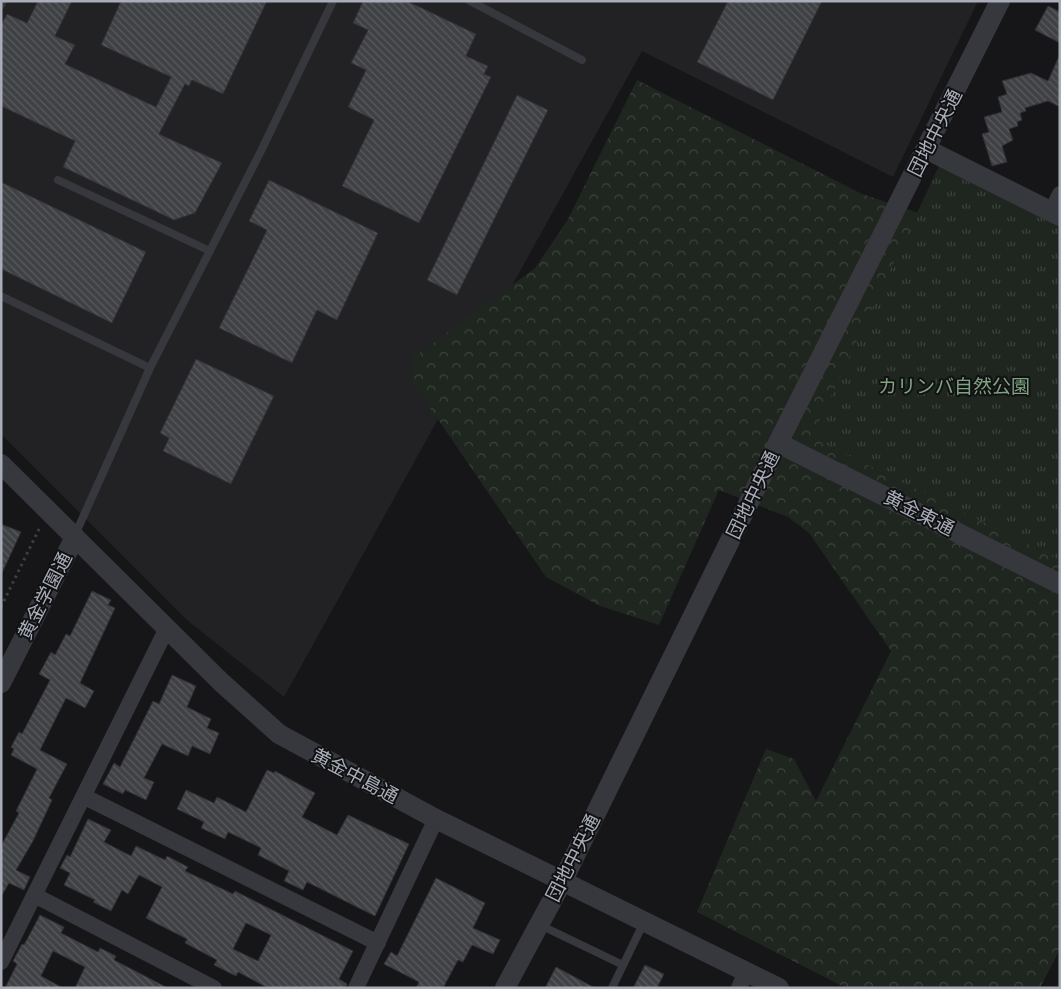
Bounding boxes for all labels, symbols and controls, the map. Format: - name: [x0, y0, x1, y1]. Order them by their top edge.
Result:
- street label: 団地中央通: [901, 85, 969, 181]
- park label: カリンバ自然公園: [878, 373, 1030, 400]
- street label: 団地中央通: [720, 446, 786, 544]
- street label: 黄金東通: [879, 484, 959, 542]
- street label: 黄金学園通: [11, 548, 79, 644]
- street label: 黄金中島通: [307, 742, 403, 810]
- street label: 団地中央通: [539, 810, 607, 906]

